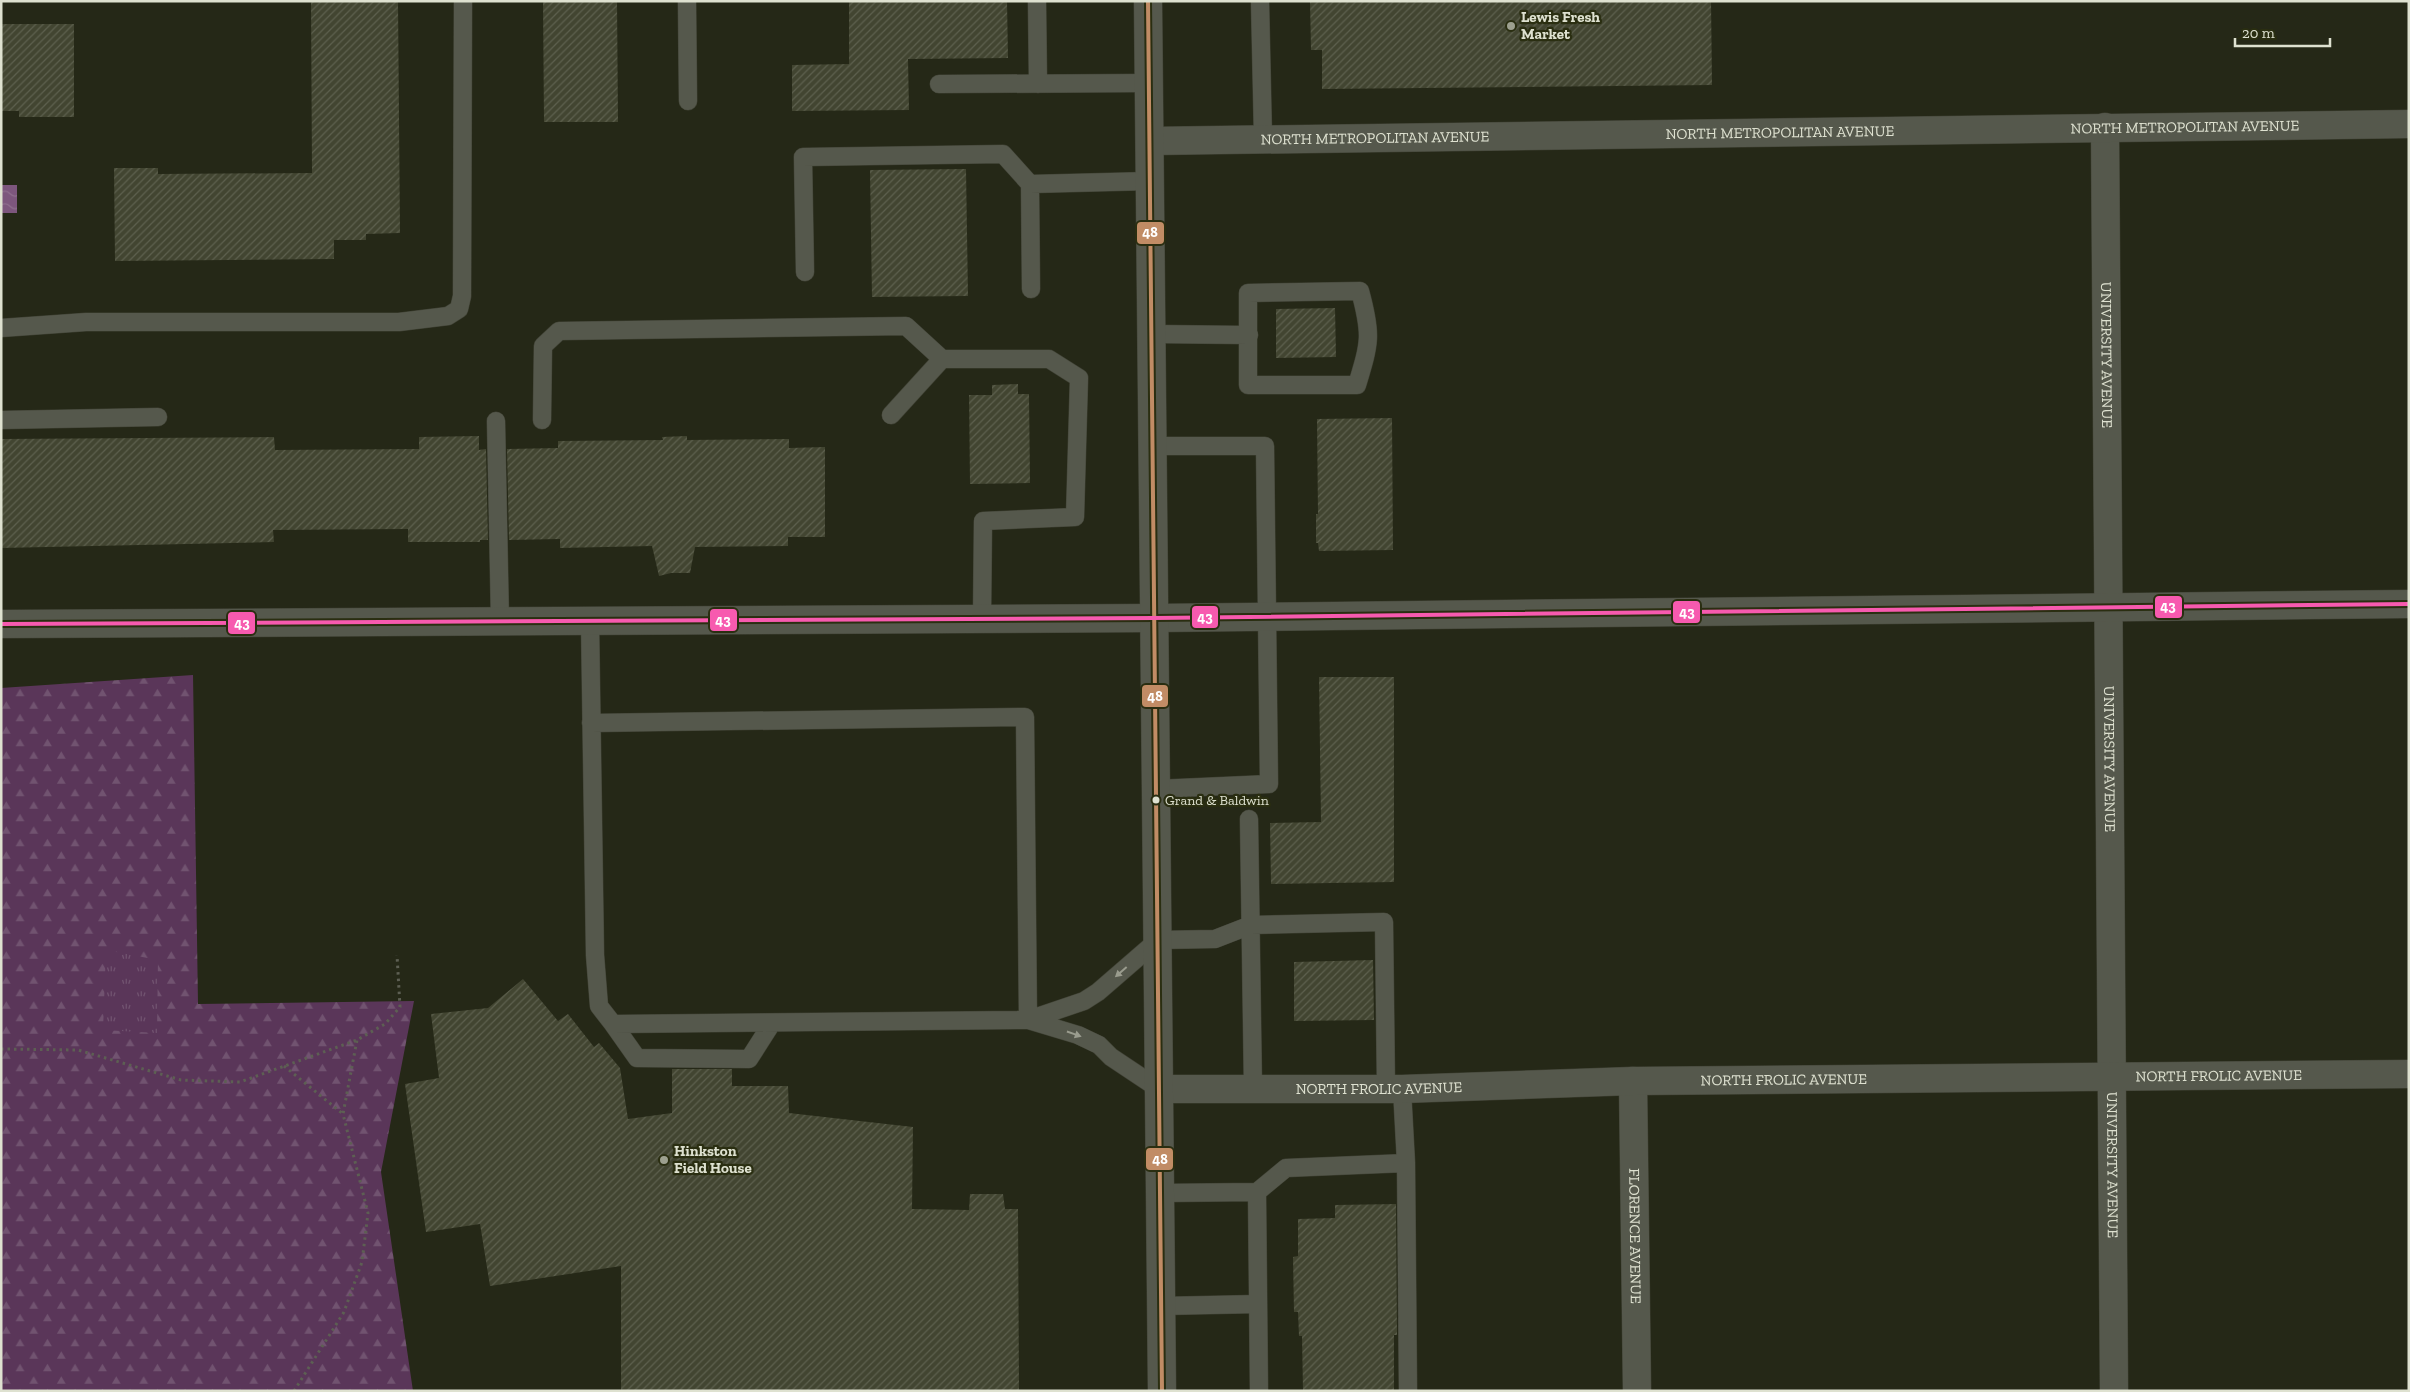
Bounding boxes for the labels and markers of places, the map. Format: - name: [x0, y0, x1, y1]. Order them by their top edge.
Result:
- place label: Lewis Fresh Market: [1521, 8, 1600, 43]
- marker: Lewis Fresh Market: [1505, 20, 1517, 32]
- place label: Grand & Baldwin: [1165, 792, 1269, 809]
- marker: Grand & Baldwin: [1151, 795, 1161, 805]
- place label: Hinkston Field House: [674, 1142, 752, 1177]
- marker: Hinkston Field House: [658, 1154, 670, 1166]

